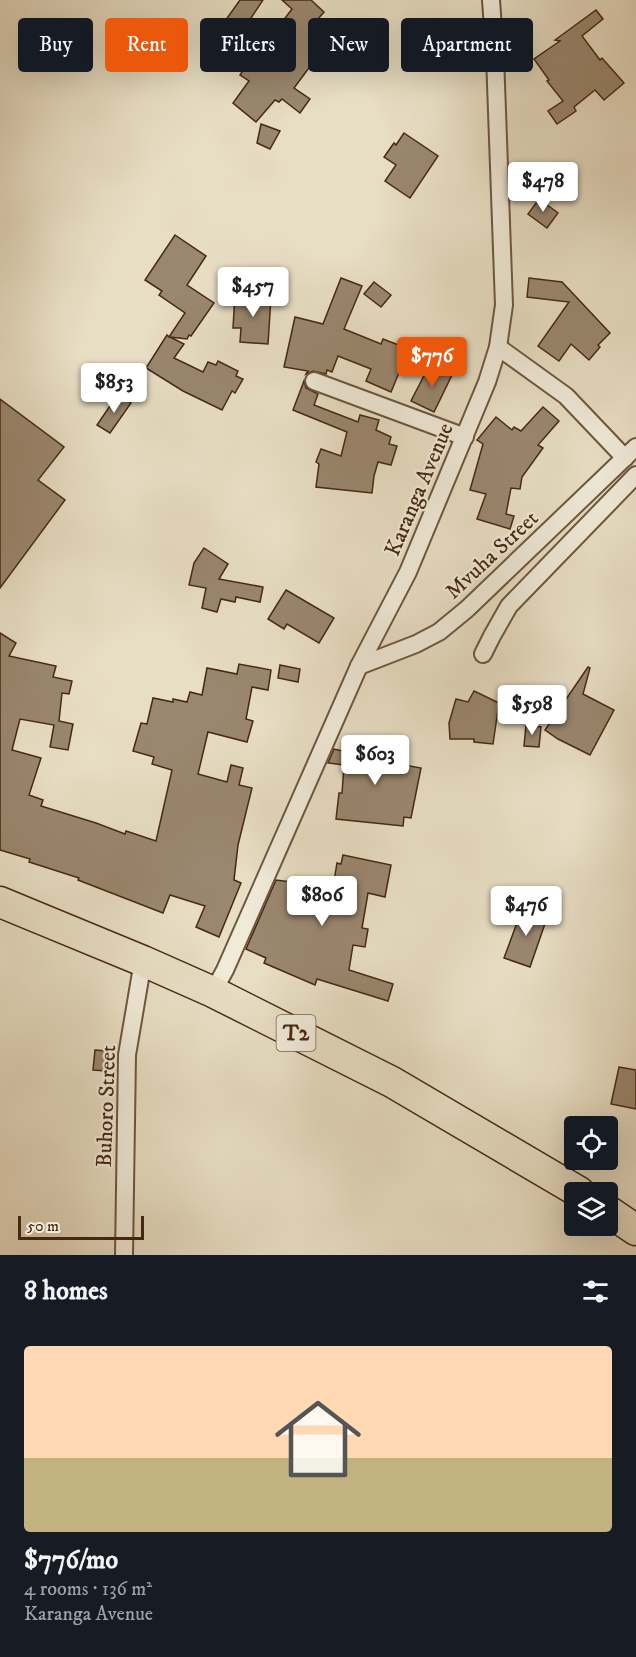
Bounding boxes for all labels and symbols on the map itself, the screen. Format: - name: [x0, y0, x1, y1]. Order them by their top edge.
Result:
- pin: $478: [507, 162, 579, 213]
- pin: $457: [217, 267, 289, 318]
- pin: $776: [396, 337, 468, 388]
- pin: $853: [78, 363, 150, 414]
- street label: Karanga Avenue: [379, 419, 460, 560]
- street label: Mvuha Street: [440, 505, 544, 605]
- pin: $598: [496, 685, 568, 736]
- pin: $603: [339, 735, 411, 786]
- pin: $806: [286, 876, 358, 927]
- pin: $476: [490, 886, 562, 937]
- road number: T2: [276, 1015, 316, 1051]
- street label: Buhoro Street: [91, 1044, 122, 1168]
- scale bar: [18, 1213, 144, 1240]

